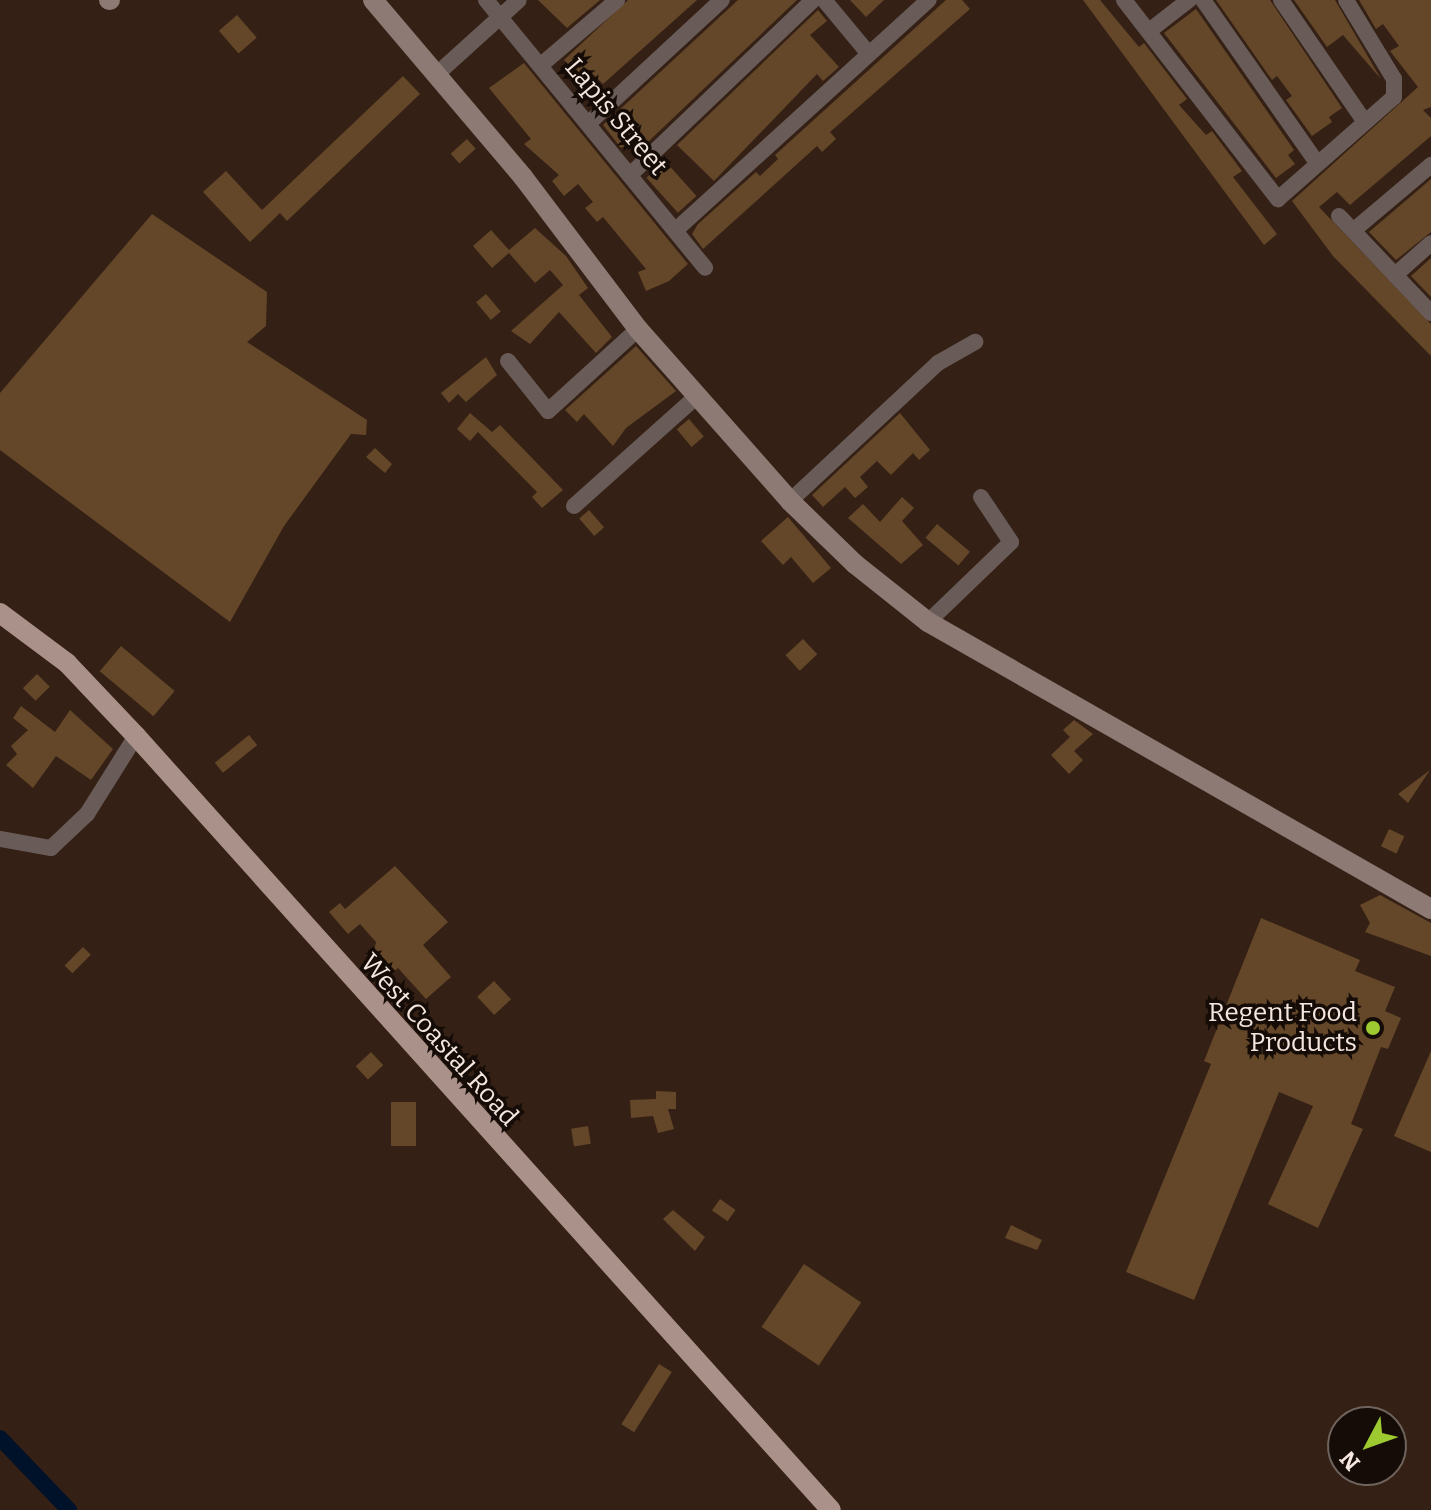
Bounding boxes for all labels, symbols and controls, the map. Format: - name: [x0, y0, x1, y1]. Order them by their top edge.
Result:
- street label: Lapis Street: [558, 52, 674, 182]
- street label: West Coastal Road: [354, 948, 524, 1132]
- place label: Regent Food Products: [1208, 997, 1357, 1058]
- marker: Regent Food Products: [1364, 1019, 1382, 1037]
- north arrow: [1327, 1406, 1407, 1486]
- text: N: [1334, 1446, 1366, 1476]

